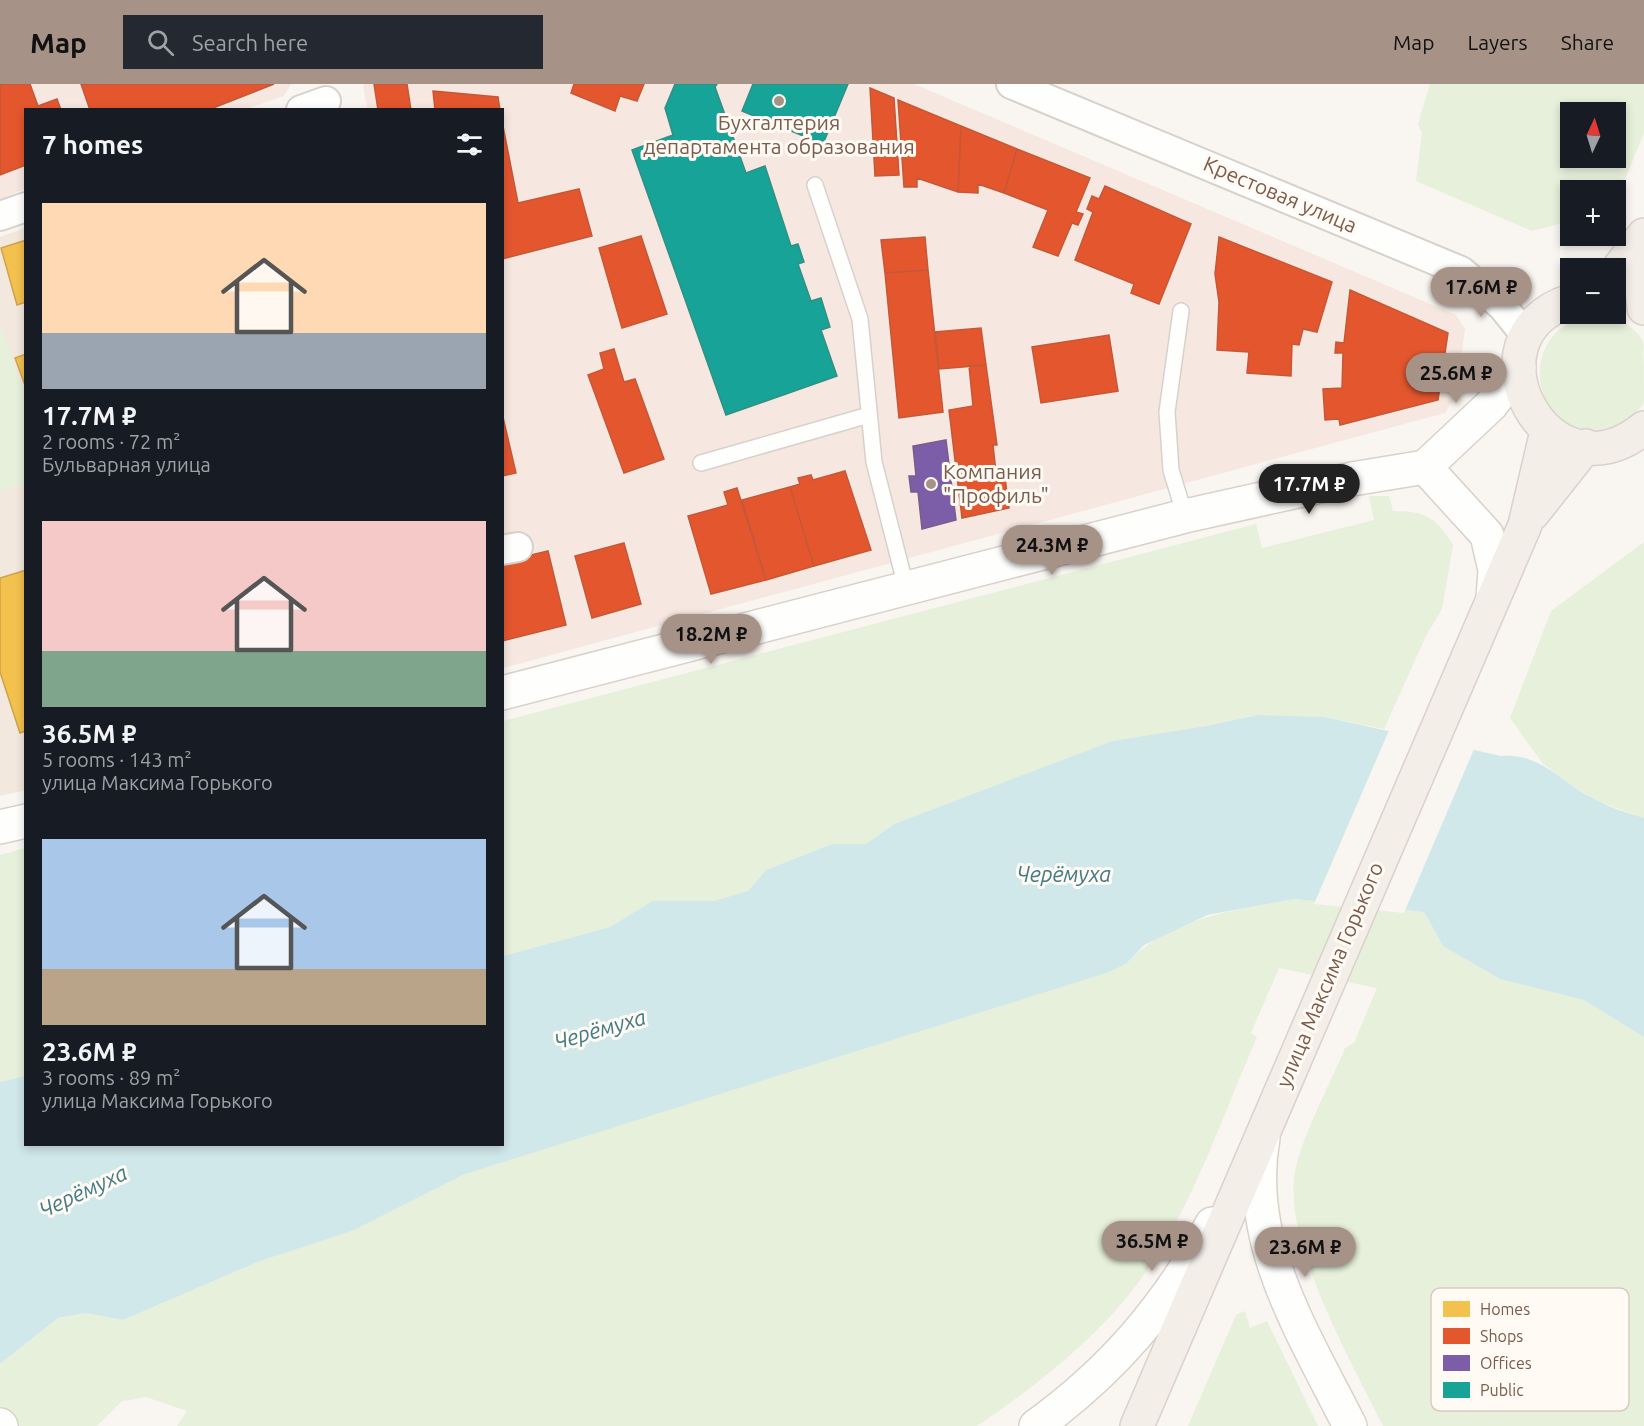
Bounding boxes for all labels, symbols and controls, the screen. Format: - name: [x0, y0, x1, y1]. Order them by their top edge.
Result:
- search box: [123, 15, 543, 69]
- icon: search: [144, 26, 177, 59]
- text: Map: [30, 27, 87, 58]
- text: Search here: [192, 30, 308, 55]
- text: Map: [1393, 30, 1434, 54]
- text: Layers: [1467, 30, 1528, 54]
- text: Share: [1561, 30, 1614, 54]
- marker: Бухгалтерия департамента образования: [772, 94, 786, 108]
- north arrow: [1560, 102, 1626, 168]
- map controls: [1560, 102, 1626, 324]
- place label: Бухгалтерия департамента образования: [643, 110, 915, 158]
- icon: filters: [453, 128, 486, 161]
- text: 7 homes: [42, 130, 143, 159]
- street label: Крестовая улица: [1200, 151, 1361, 237]
- button: +: [1560, 180, 1626, 246]
- icon: home: [210, 242, 318, 350]
- button: −: [1560, 258, 1626, 324]
- pin: 17.6M ₽: [1426, 267, 1536, 318]
- text: 17.6M ₽: [1445, 275, 1517, 298]
- pin: 25.6M ₽: [1401, 353, 1511, 404]
- text: 25.6M ₽: [1420, 361, 1492, 384]
- text: 17.7M ₽: [42, 401, 136, 430]
- text: 2 rooms · 72 m²: [42, 430, 180, 453]
- text: Бульварная улица: [42, 453, 211, 476]
- place label: Компания "Профиль": [943, 459, 1049, 507]
- pin: 17.7M ₽: [1254, 464, 1364, 515]
- text: 17.7M ₽: [1273, 472, 1345, 495]
- marker: Компания "Профиль": [924, 477, 938, 491]
- pin: 24.3M ₽: [997, 525, 1107, 576]
- text: 24.3M ₽: [1016, 533, 1088, 556]
- icon: home: [210, 560, 318, 668]
- pin: 18.2M ₽: [656, 614, 766, 665]
- text: 18.2M ₽: [675, 622, 747, 645]
- text: 36.5M ₽: [42, 719, 136, 748]
- text: 5 rooms · 143 m²: [42, 748, 192, 771]
- text: улица Максима Горького: [42, 771, 273, 794]
- street label: улица Максима Горького: [1271, 858, 1387, 1091]
- water label: Черёмуха: [1017, 861, 1111, 886]
- icon: home: [210, 878, 318, 986]
- water label: Черёмуха: [551, 1003, 649, 1054]
- text: 23.6M ₽: [42, 1037, 136, 1066]
- text: 3 rooms · 89 m²: [42, 1066, 180, 1089]
- text: улица Максима Горького: [42, 1089, 273, 1112]
- water label: Черёмуха: [35, 1159, 131, 1222]
- pin: 36.5M ₽: [1097, 1221, 1207, 1272]
- pin: 23.6M ₽: [1250, 1227, 1360, 1278]
- text: 36.5M ₽: [1116, 1229, 1188, 1252]
- text: 23.6M ₽: [1269, 1235, 1341, 1258]
- legend: [1431, 1288, 1629, 1411]
- text: Homes: [1480, 1300, 1530, 1318]
- text: Shops: [1480, 1327, 1523, 1345]
- text: Offices: [1480, 1354, 1532, 1372]
- text: Public: [1480, 1381, 1524, 1399]

